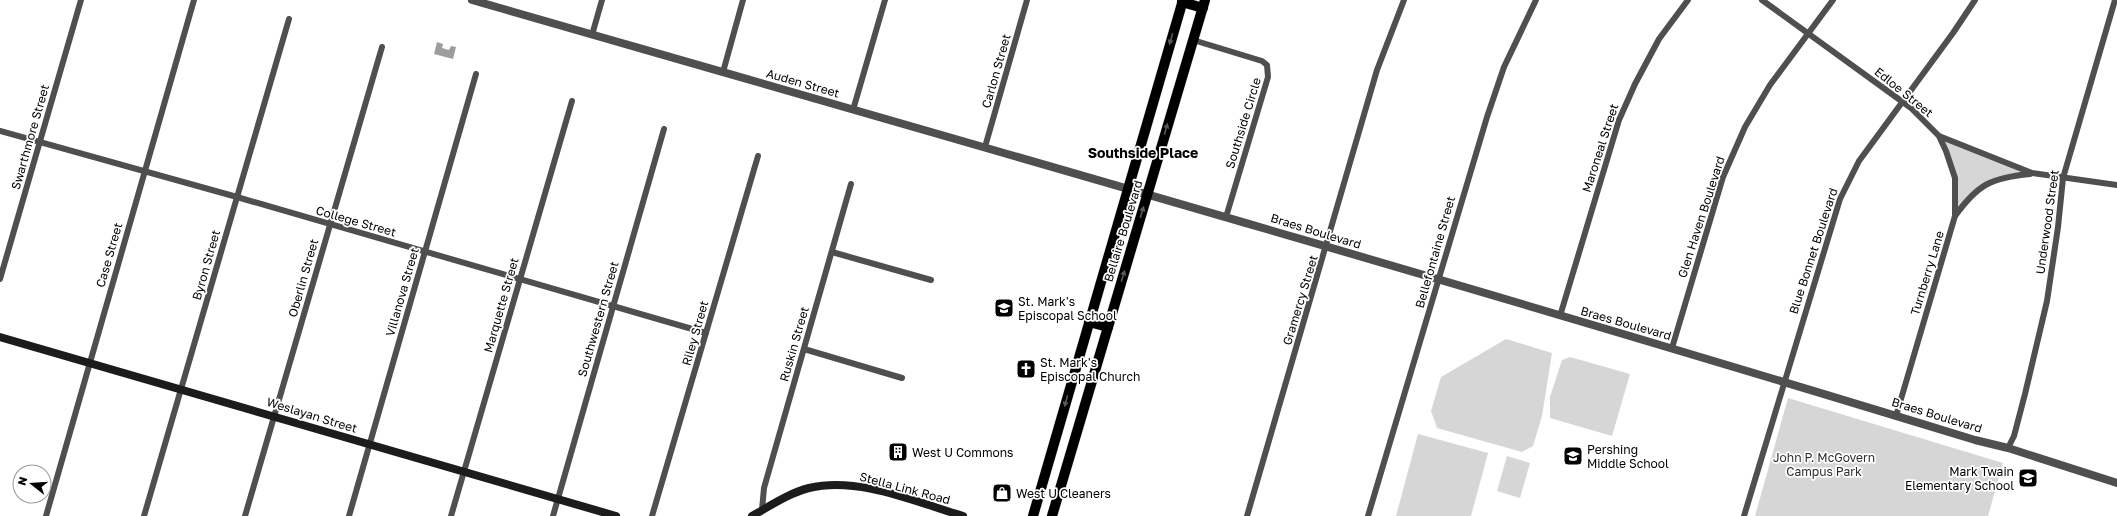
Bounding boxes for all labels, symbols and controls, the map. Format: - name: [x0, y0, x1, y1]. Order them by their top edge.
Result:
- street label: Carlon Street: [978, 32, 1014, 110]
- one-way arrow: [1168, 33, 1174, 46]
- street label: Edloe Street: [1872, 64, 1936, 120]
- street label: Auden Street: [765, 65, 841, 101]
- street label: Southside Circle: [1222, 76, 1264, 170]
- street label: Swarthmore Street: [8, 82, 52, 191]
- street label: Maroneal Street: [1579, 102, 1621, 194]
- one-way arrow: [1163, 123, 1169, 135]
- district label: Southside Place: [1088, 144, 1198, 161]
- street label: Glen Haven Boulevard: [1674, 154, 1728, 280]
- street label: Underwood Street: [2032, 169, 2062, 275]
- street label: Bellaire Boulevard: [1100, 178, 1146, 284]
- street label: Blue Bonnet Boulevard: [1785, 186, 1841, 316]
- street label: Bellefontaine Street: [1412, 194, 1458, 310]
- street label: College Street: [314, 202, 398, 240]
- one-way arrow: [1139, 206, 1145, 218]
- street label: Braes Boulevard: [1269, 210, 1363, 252]
- street label: Case Street: [93, 221, 125, 289]
- street label: Byron Street: [189, 228, 223, 302]
- street label: Turnberry Lane: [1907, 229, 1947, 317]
- street label: Oberlin Street: [285, 237, 321, 319]
- street label: Villanova Street: [382, 246, 422, 338]
- street label: Gramercy Street: [1279, 253, 1321, 347]
- street label: Marquette Street: [480, 256, 522, 354]
- street label: Southwestern Street: [574, 259, 622, 378]
- one-way arrow: [1120, 270, 1126, 282]
- place label: St. Mark's Episcopal School: [1018, 294, 1117, 323]
- school or university icon: St. Mark's Episcopal School: [993, 297, 1015, 319]
- street label: Riley Street: [679, 299, 712, 367]
- street label: Braes Boulevard: [1579, 303, 1673, 343]
- street label: Ruskin Street: [776, 305, 812, 383]
- place label: St. Mark's Episcopal Church: [1040, 355, 1140, 384]
- church icon: St. Mark's Episcopal Church: [1015, 358, 1037, 380]
- street label: Weslayan Street: [265, 394, 359, 436]
- one-way arrow: [1063, 394, 1069, 407]
- street label: Braes Boulevard: [1890, 394, 1984, 436]
- building icon: West U Commons: [887, 441, 909, 463]
- place label: Pershing Middle School: [1587, 442, 1669, 471]
- place label: West U Commons: [912, 445, 1013, 460]
- school or university icon: Pershing Middle School: [1562, 445, 1584, 467]
- park label: John P. McGovern Campus Park: [1773, 450, 1875, 479]
- north arrow: [12, 464, 52, 504]
- place label: Mark Twain Elementary School: [1905, 464, 2014, 493]
- school or university icon: Mark Twain Elementary School: [2017, 467, 2039, 489]
- street label: Stella Link Road: [858, 469, 952, 507]
- text: N: [15, 475, 29, 487]
- shop icon: West U Cleaners: [991, 482, 1013, 504]
- place label: West U Cleaners: [1016, 486, 1111, 501]

